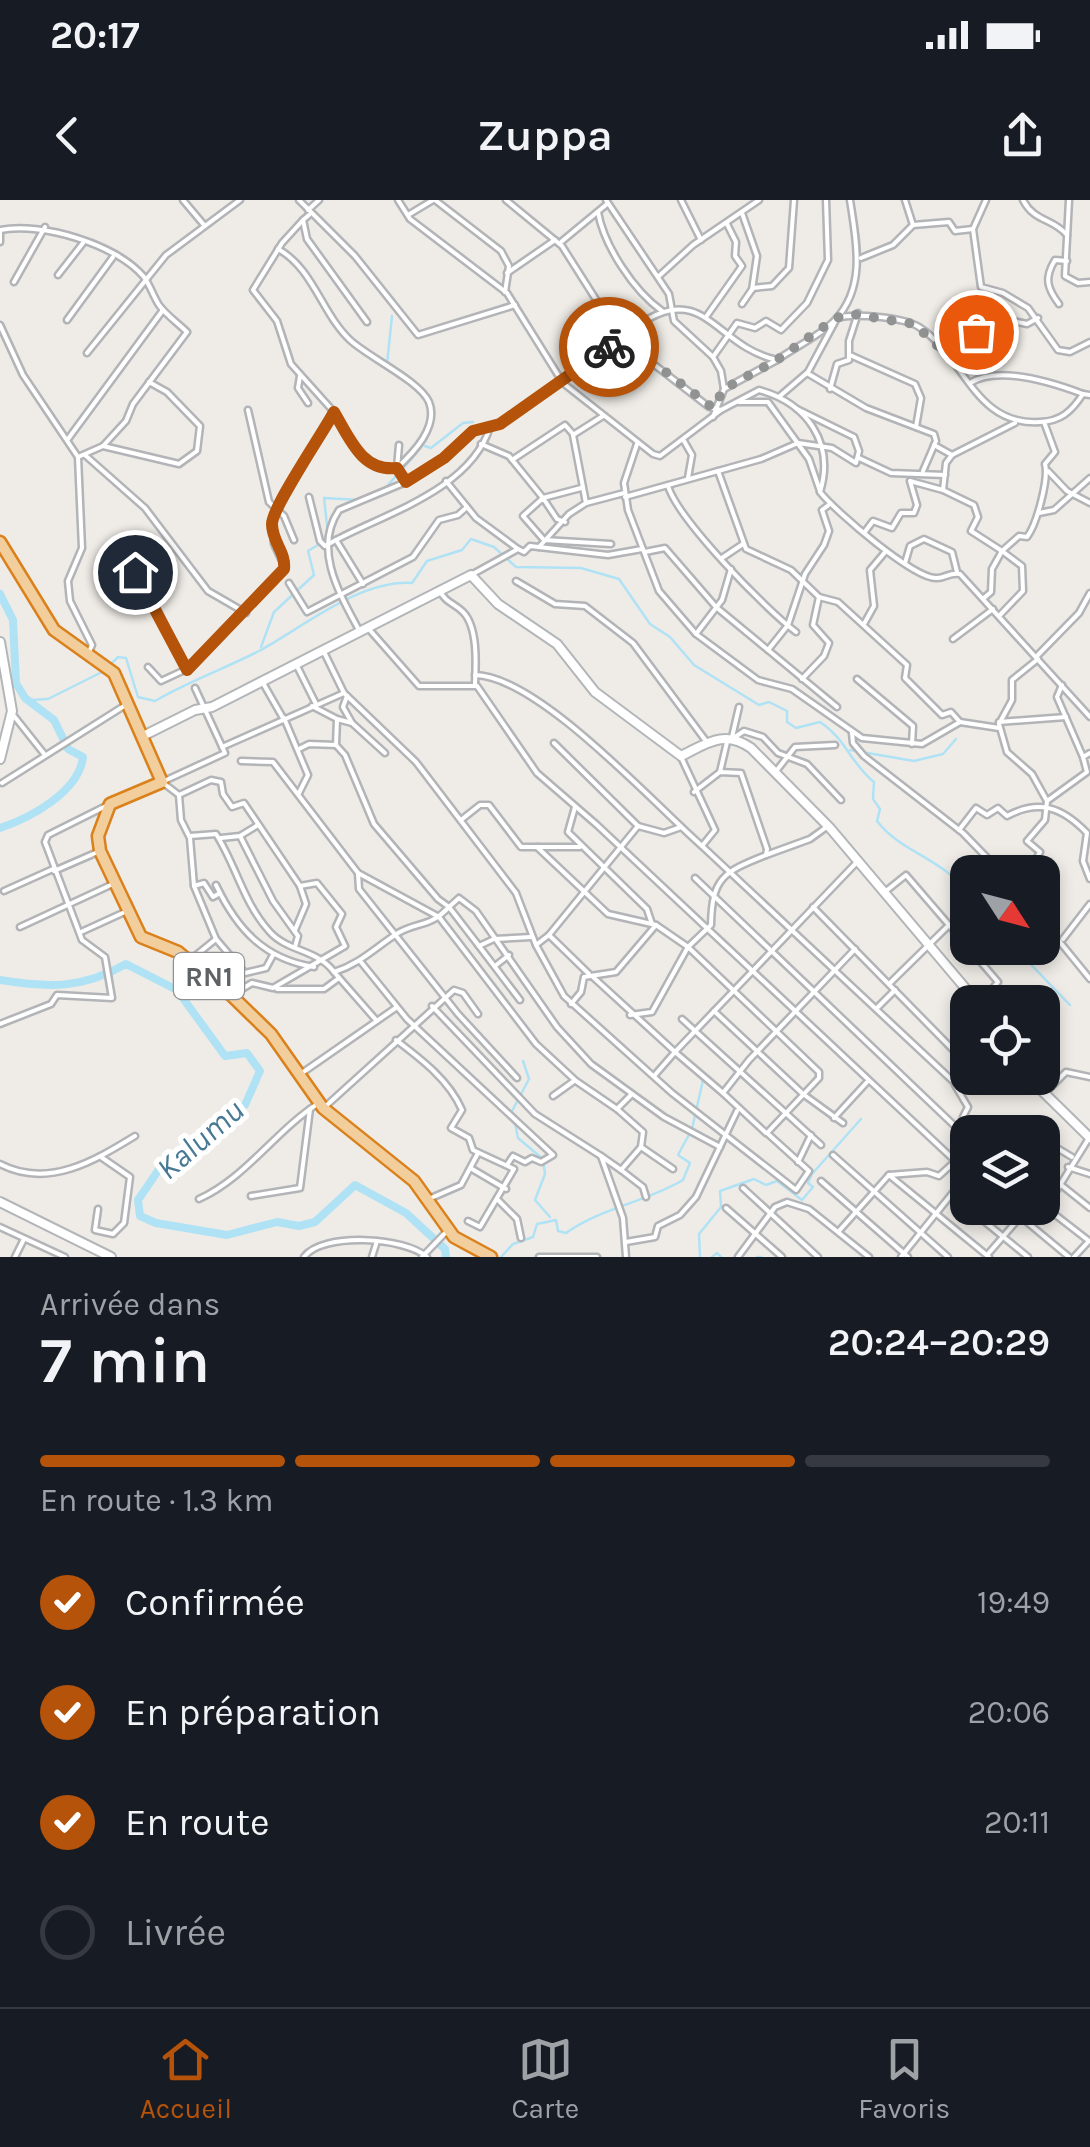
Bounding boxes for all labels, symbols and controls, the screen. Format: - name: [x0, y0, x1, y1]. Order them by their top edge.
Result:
- text: 20:17: [50, 13, 140, 58]
- icon: back: [40, 108, 95, 163]
- icon: share: [995, 108, 1050, 163]
- text: Zuppa: [477, 109, 613, 161]
- pin: [934, 290, 1019, 375]
- courier: [559, 297, 659, 397]
- icon: bag: [949, 305, 1004, 360]
- icon: bike: [582, 320, 637, 375]
- pin: [93, 530, 178, 615]
- icon: home: [108, 545, 163, 600]
- north arrow: [950, 855, 1060, 965]
- map controls: [950, 855, 1060, 1225]
- road number: RN1: [174, 953, 244, 999]
- button: locate: [950, 985, 1060, 1095]
- water label: Kalumu: [149, 1091, 252, 1187]
- button: layers: [950, 1115, 1060, 1225]
- text: Arrivée dans: [40, 1286, 220, 1323]
- text: 20:24–20:29: [828, 1320, 1050, 1365]
- text: 7 min: [40, 1322, 210, 1398]
- text: En route · 1.3 km: [40, 1482, 273, 1519]
- icon: check: [40, 1575, 95, 1630]
- text: Confirmée: [125, 1580, 305, 1625]
- text: 19:49: [977, 1584, 1050, 1621]
- icon: check: [40, 1685, 95, 1740]
- text: En préparation: [125, 1690, 381, 1735]
- text: 20:06: [968, 1694, 1050, 1731]
- icon: check: [40, 1795, 95, 1850]
- text: En route: [125, 1800, 270, 1845]
- text: 20:11: [984, 1804, 1050, 1841]
- text: Livrée: [125, 1910, 226, 1955]
- tab: Accueil: [140, 2032, 232, 2125]
- tab: Carte: [511, 2032, 579, 2125]
- tab: Favoris: [858, 2032, 950, 2125]

